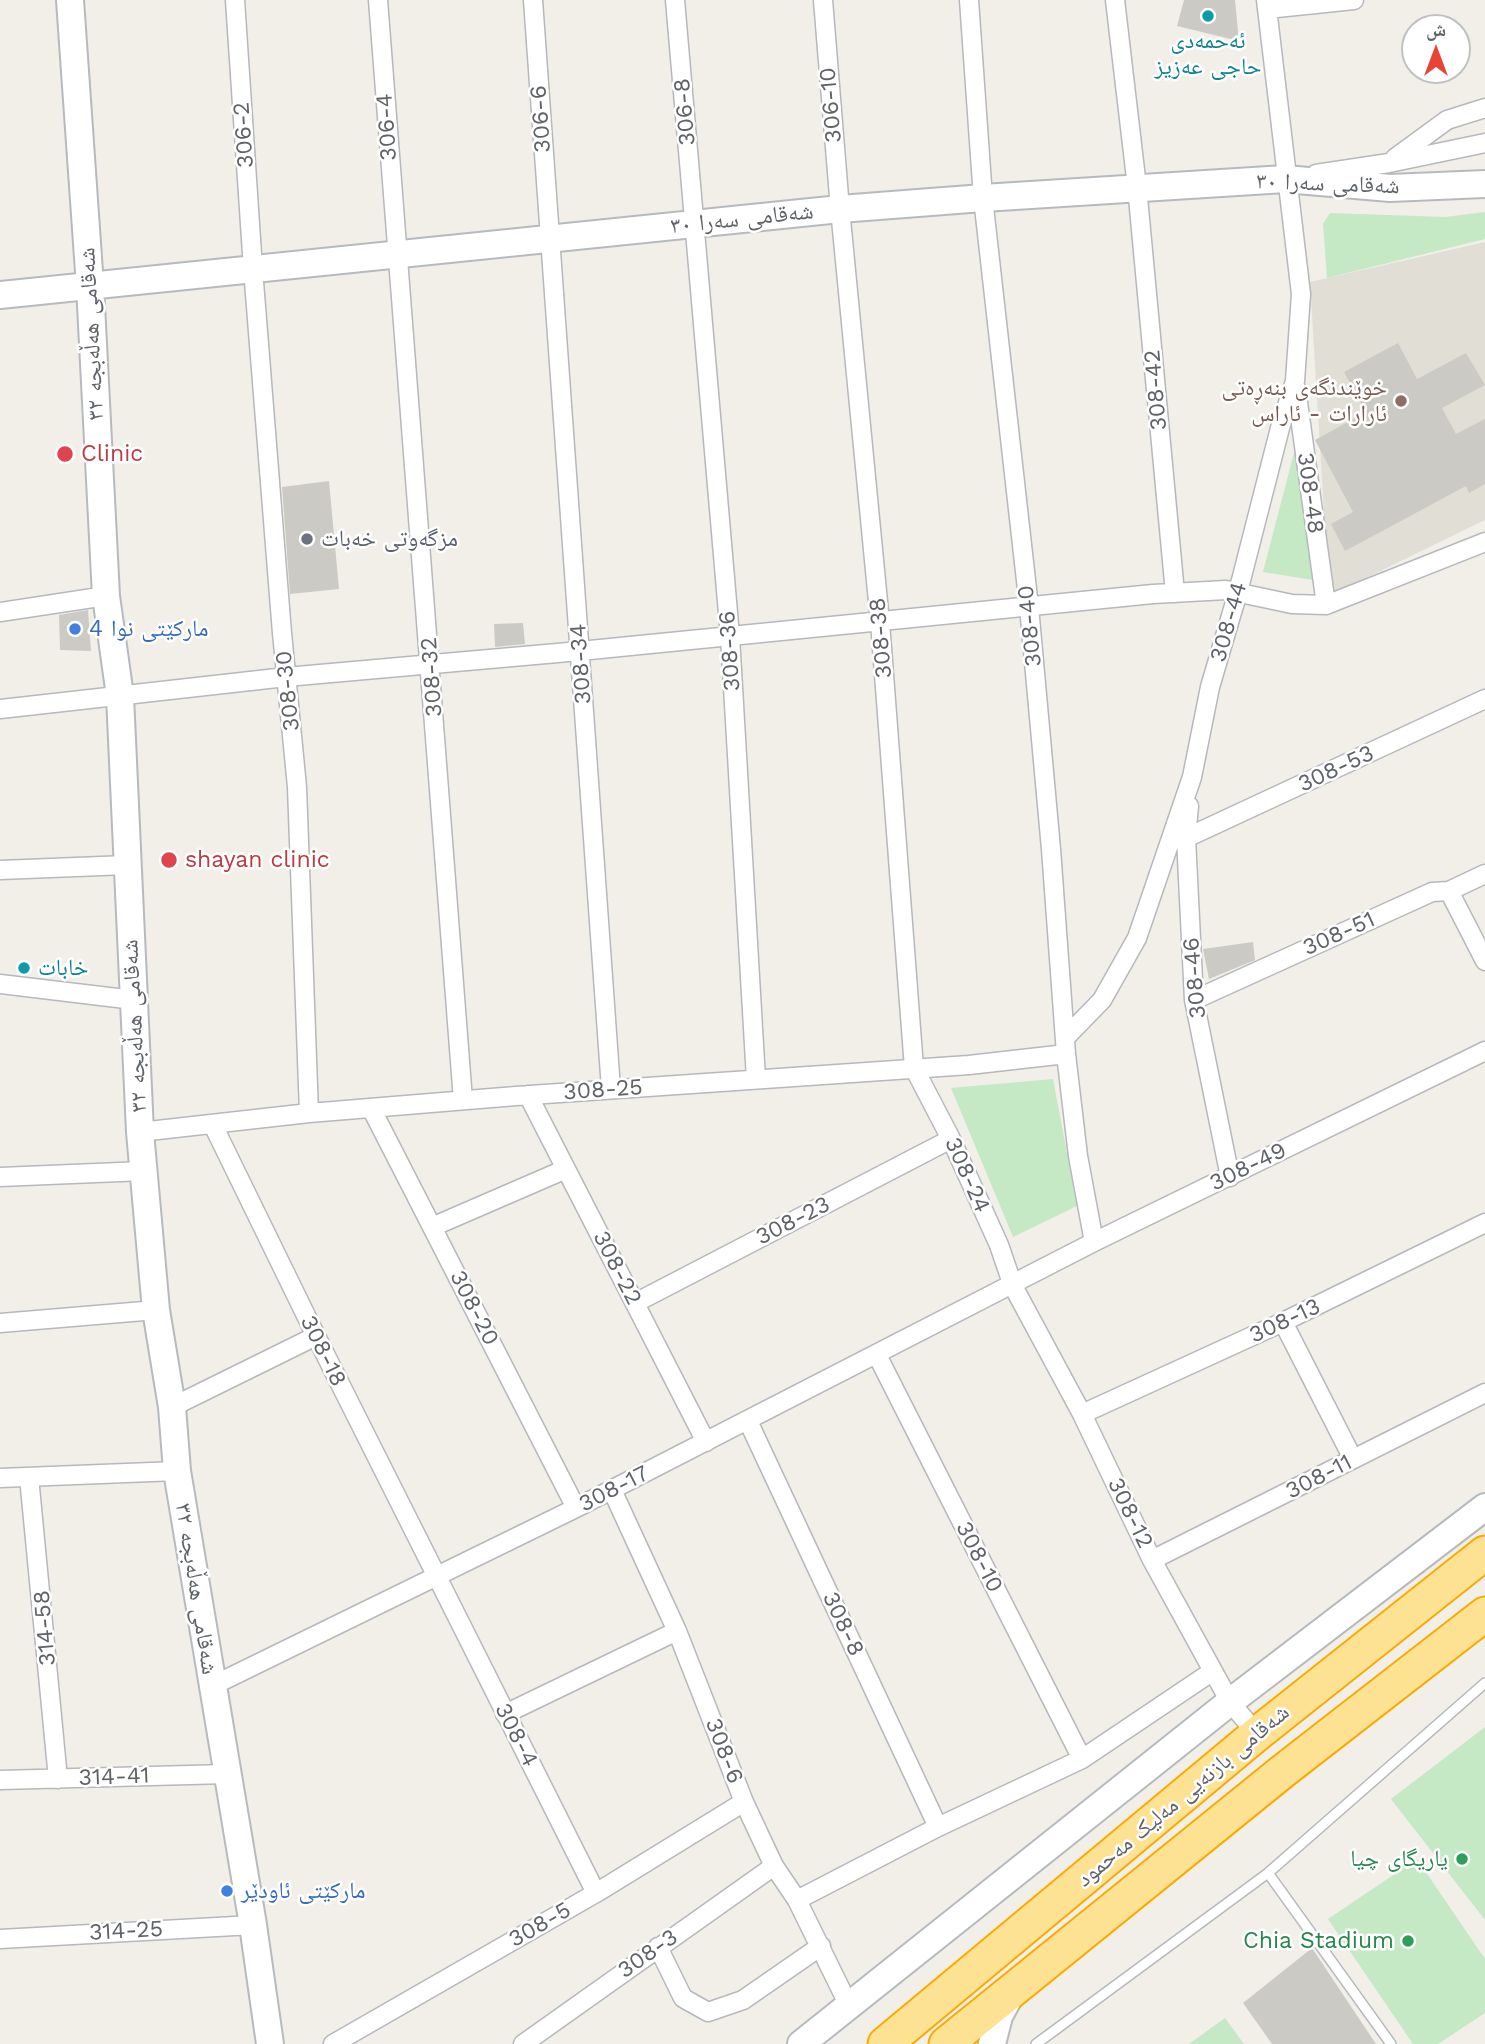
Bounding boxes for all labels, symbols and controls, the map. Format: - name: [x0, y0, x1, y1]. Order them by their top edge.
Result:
- marker: ئەحمەدی حاجی عەزیز: [1200, 8, 1216, 24]
- north arrow: [1401, 14, 1471, 84]
- text: ش: [1426, 18, 1446, 41]
- place label: ئەحمەدی حاجی عەزیز: [1155, 27, 1261, 81]
- street label: 306-10: [814, 66, 848, 144]
- street label: 306-8: [668, 77, 702, 147]
- street label: 306-6: [525, 84, 557, 154]
- street label: 306-4: [371, 92, 403, 162]
- street label: 306-2: [228, 101, 260, 169]
- street label: شەقامی سەرا ٣٠: [1256, 168, 1400, 200]
- street label: شەقامی سەرا ٣٠: [669, 198, 815, 240]
- street label: شەقامی هەڵەبجە ٣٢: [74, 247, 110, 421]
- street label: 308-42: [1139, 348, 1173, 432]
- place label: خوێندنگەی بنەڕەتی ئارارات - ئاراس: [1221, 374, 1387, 428]
- marker: خوێندنگەی بنەڕەتی ئارارات - ئاراس: [1393, 393, 1409, 409]
- place label: Clinic: [81, 440, 143, 468]
- marker: Clinic: [55, 444, 75, 464]
- street label: 308-48: [1291, 451, 1329, 535]
- place label: مزگەوتی خەبات: [321, 525, 458, 553]
- marker: مزگەوتی خەبات: [299, 531, 315, 547]
- street label: 308-44: [1204, 579, 1254, 665]
- street label: 308-40: [1012, 584, 1048, 668]
- street label: 308-38: [864, 597, 898, 679]
- street label: 308-36: [713, 610, 747, 692]
- place label: مارکێتی نوا 4: [89, 615, 208, 643]
- marker: مارکێتی نوا 4: [67, 621, 83, 637]
- street label: 308-34: [564, 623, 598, 705]
- street label: 308-32: [415, 636, 449, 718]
- street label: 308-30: [270, 649, 306, 733]
- street label: 308-53: [1294, 740, 1378, 798]
- place label: shayan clinic: [185, 846, 330, 874]
- marker: shayan clinic: [159, 850, 179, 870]
- street label: 308-51: [1299, 906, 1379, 962]
- street label: 308-46: [1178, 936, 1212, 1020]
- street label: شەقامی هەڵەبجە ٣٢: [117, 939, 153, 1113]
- place label: خابات: [38, 954, 88, 982]
- marker: خابات: [16, 960, 32, 976]
- street label: 308-25: [562, 1073, 644, 1107]
- street label: 308-24: [938, 1133, 996, 1217]
- street label: 308-49: [1205, 1137, 1291, 1197]
- street label: 308-23: [751, 1191, 835, 1251]
- street label: 308-22: [587, 1226, 647, 1310]
- street label: 308-20: [443, 1266, 505, 1350]
- street label: 308-13: [1245, 1293, 1325, 1349]
- street label: 308-18: [294, 1311, 352, 1391]
- street label: 308-11: [1281, 1449, 1357, 1505]
- street label: 308-17: [575, 1460, 653, 1518]
- street label: 308-12: [1101, 1473, 1159, 1553]
- street label: شەقامی هەڵەبجە ٣٢: [169, 1501, 223, 1677]
- street label: 308-10: [949, 1517, 1009, 1597]
- street label: 308-8: [816, 1587, 870, 1661]
- street label: 314-58: [28, 1589, 62, 1667]
- street label: 308-4: [488, 1699, 544, 1771]
- street label: شەقامی بازنەیی مەلیک مەحمود: [1071, 1699, 1295, 1893]
- street label: 308-6: [699, 1715, 749, 1787]
- street label: 314-41: [78, 1762, 150, 1792]
- place label: یاریگای چیا: [1350, 1845, 1448, 1873]
- marker: یاریگای چیا: [1454, 1851, 1470, 1867]
- place label: مارکێتی ئاودێر: [241, 1877, 366, 1905]
- marker: مارکێتی ئاودێر: [219, 1883, 235, 1899]
- street label: 308-5: [504, 1896, 576, 1954]
- street label: 314-25: [88, 1915, 164, 1947]
- street label: 308-3: [613, 1924, 683, 1984]
- place label: Chia Stadium: [1243, 1927, 1394, 1955]
- marker: Chia Stadium: [1400, 1933, 1416, 1949]

